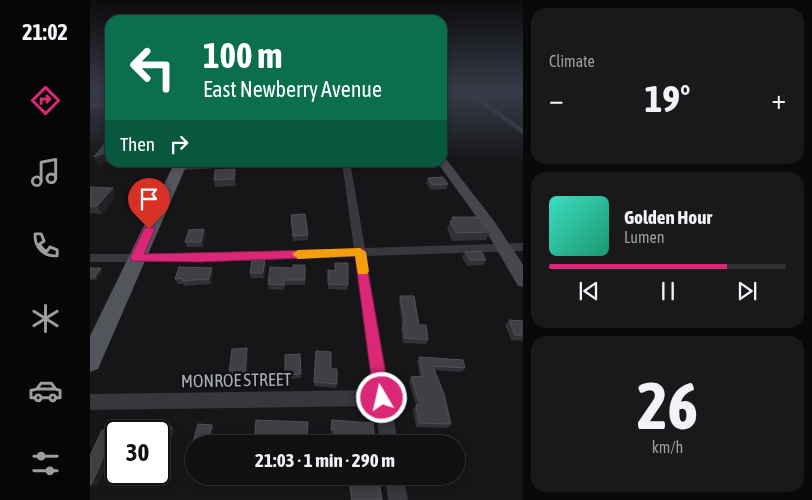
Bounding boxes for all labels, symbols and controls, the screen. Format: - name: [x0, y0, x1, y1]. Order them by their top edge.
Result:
- text: 21:02: [22, 19, 68, 45]
- icon: left: [120, 35, 185, 100]
- text: 100 m: [203, 35, 282, 75]
- text: Climate: [549, 52, 595, 70]
- text: East Newberry Avenue: [203, 76, 382, 102]
- text: 19°: [644, 77, 691, 120]
- icon: directions: [28, 83, 63, 118]
- text: −: [549, 83, 564, 115]
- text: +: [771, 83, 786, 115]
- icon: right: [165, 130, 193, 158]
- text: Then: [120, 133, 155, 155]
- icon: music: [28, 155, 63, 190]
- pin: [128, 178, 170, 229]
- icon: arrive: [135, 185, 163, 213]
- text: Golden Hour: [624, 206, 712, 228]
- icon: phone: [28, 228, 63, 263]
- text: Lumen: [624, 228, 664, 246]
- icon: previous: [575, 277, 603, 305]
- icon: pause: [654, 277, 682, 305]
- icon: next: [733, 277, 761, 305]
- icon: climate: [28, 301, 63, 336]
- text: 26: [637, 368, 698, 443]
- street label: MONROE STREET: [181, 369, 291, 391]
- position arrow: [355, 371, 407, 423]
- icon: car: [28, 373, 63, 408]
- speed limit sign: 30: [105, 420, 170, 485]
- text: km/h: [652, 438, 683, 456]
- icon: filters: [28, 446, 63, 481]
- text: 21:03 · 1 min · 290 m: [255, 449, 395, 471]

